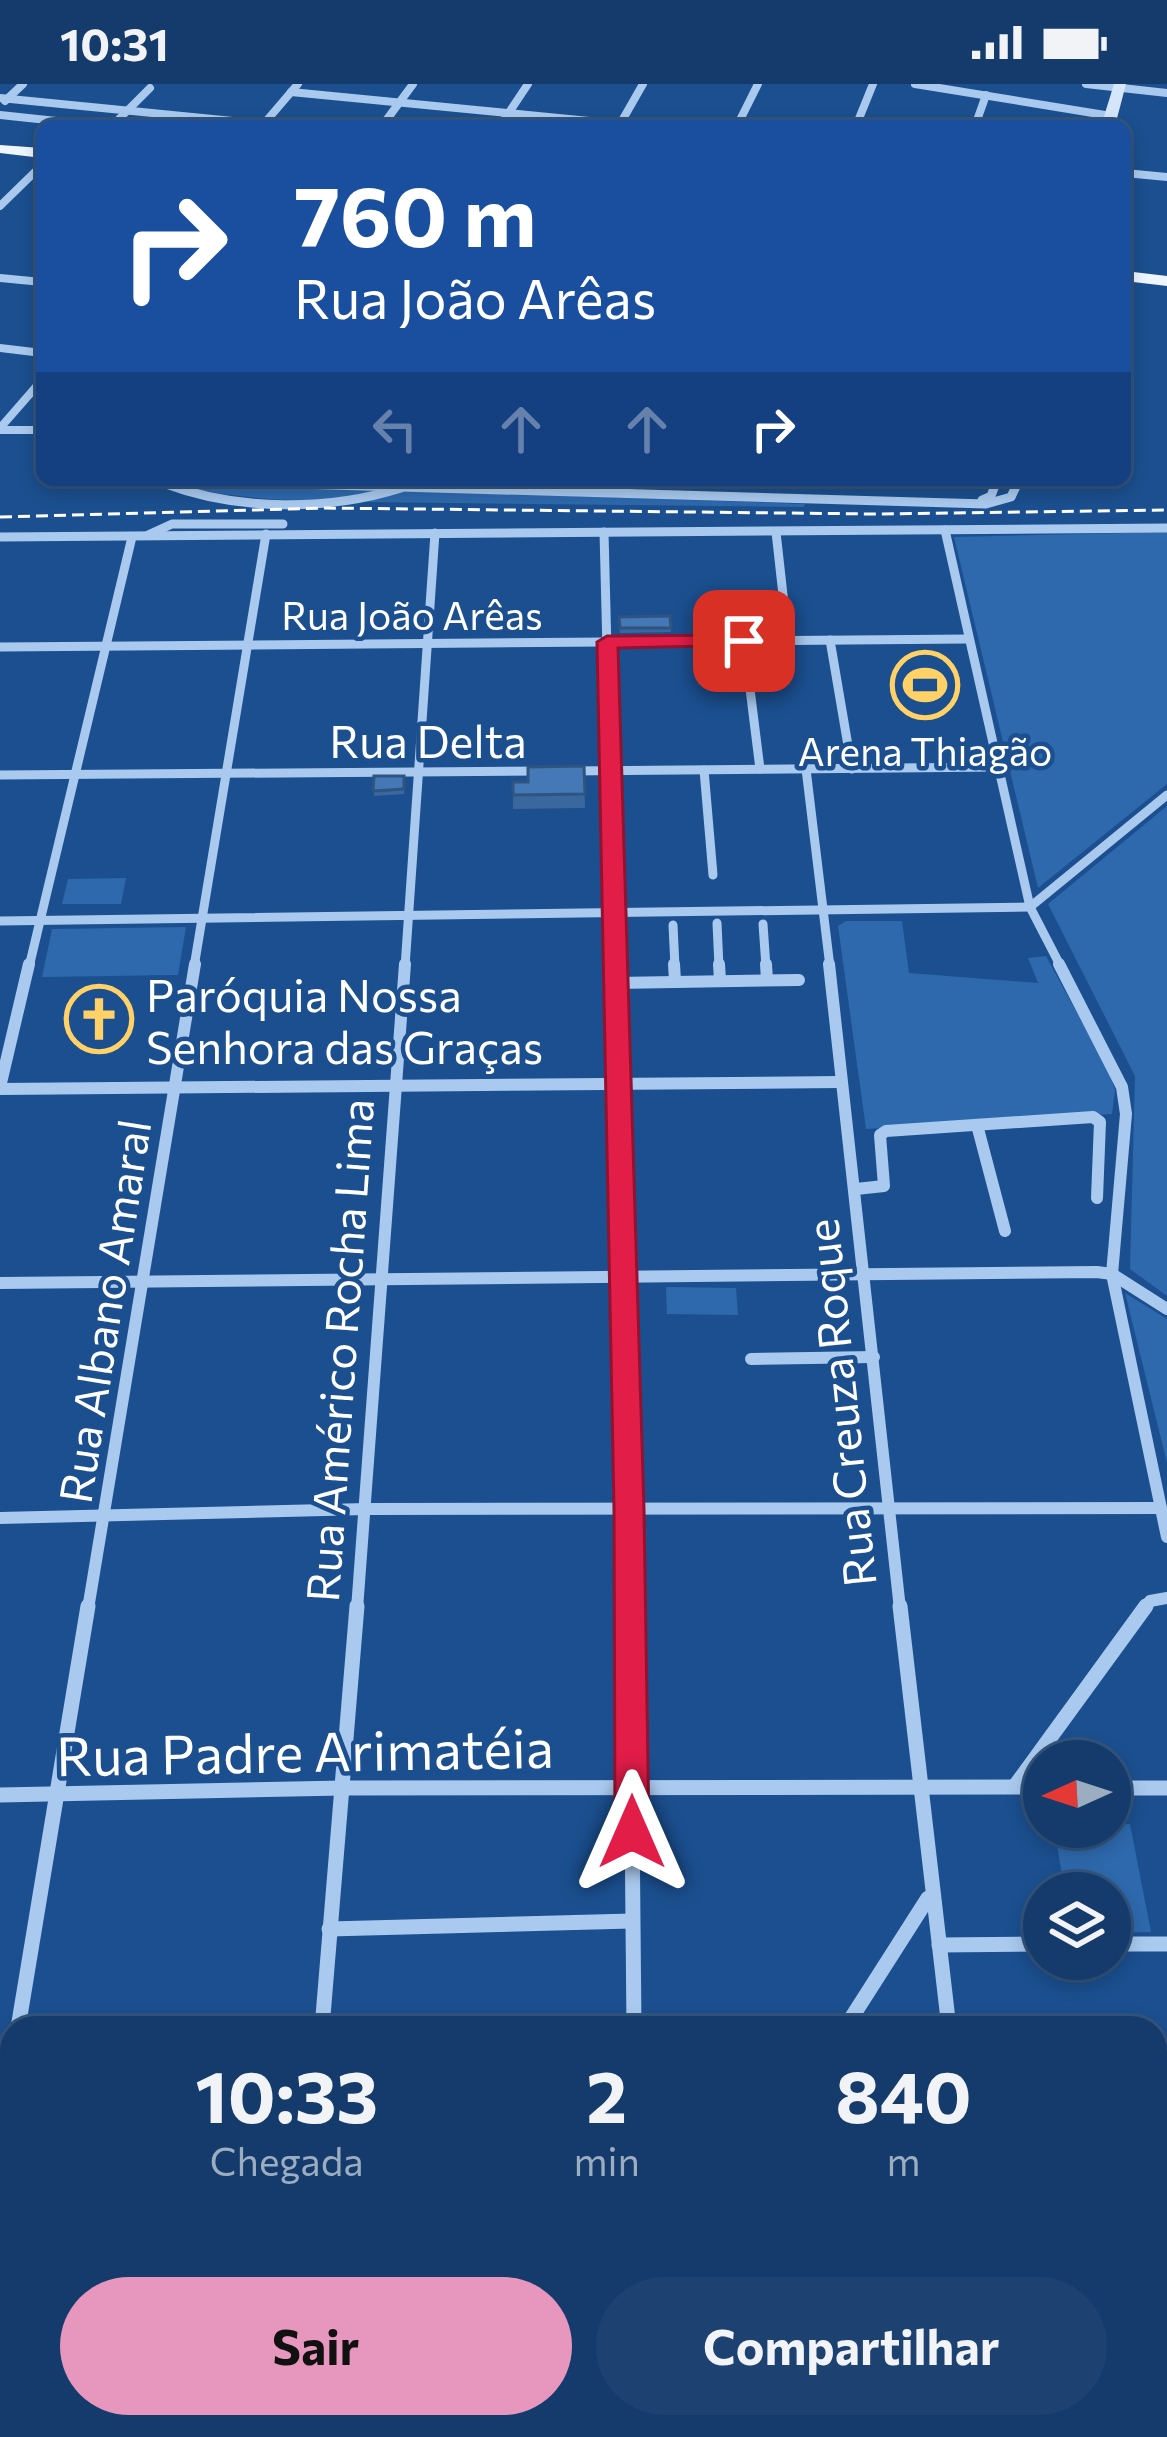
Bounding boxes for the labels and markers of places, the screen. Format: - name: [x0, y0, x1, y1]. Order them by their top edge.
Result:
- pin: [693, 590, 795, 692]
- sports icon: Arena Thiagão: [890, 650, 960, 720]
- place label: Arena Thiagão: [798, 726, 1052, 774]
- place label: Paróquia Nossa Senhora das Graças: [146, 966, 543, 1074]
- church icon: Paróquia Nossa Senhora das Graças: [64, 984, 134, 1054]

